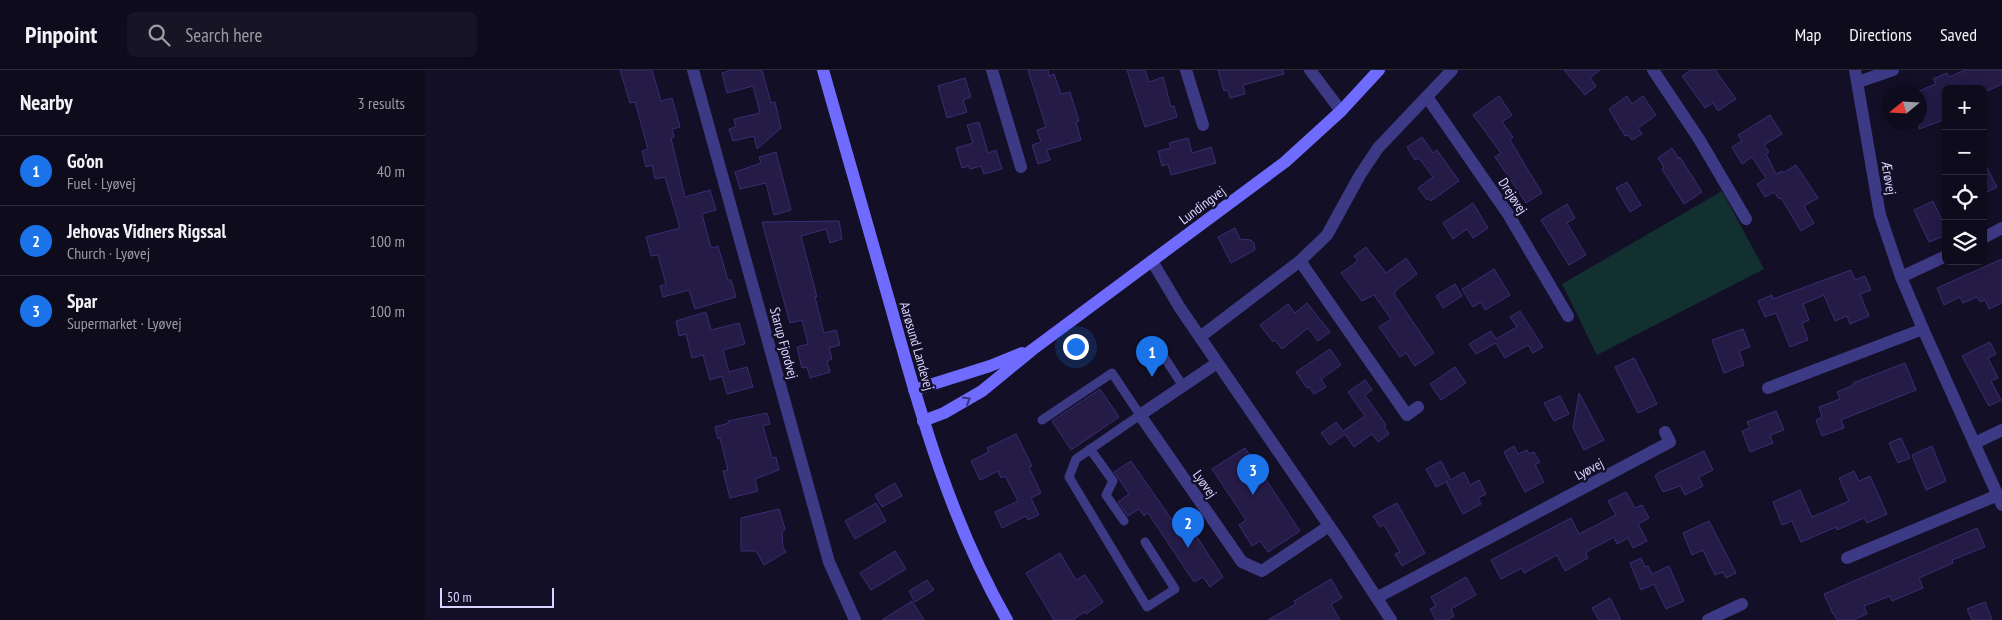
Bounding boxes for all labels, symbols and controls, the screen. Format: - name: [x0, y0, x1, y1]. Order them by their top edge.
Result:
- search box: [127, 12, 477, 57]
- text: Pinpoint: [25, 19, 97, 50]
- icon: search: [145, 21, 173, 49]
- text: Search here: [185, 23, 262, 47]
- text: Map: [1795, 23, 1821, 46]
- text: Directions: [1849, 23, 1912, 46]
- text: Saved: [1940, 23, 1977, 46]
- north arrow: [1882, 85, 1927, 130]
- map controls: [1942, 85, 1987, 265]
- button: +: [1942, 85, 1987, 130]
- text: Nearby: [20, 89, 73, 116]
- text: 3 results: [358, 93, 405, 113]
- button: −: [1942, 130, 1987, 175]
- text: Go'on: [67, 149, 103, 173]
- street label: Ærøvej: [1877, 159, 1901, 196]
- text: 1: [32, 161, 40, 181]
- text: 40 m: [377, 161, 405, 181]
- text: Fuel · Lyøvej: [67, 173, 136, 193]
- street label: Drejøvej: [1495, 174, 1531, 218]
- button: locate: [1942, 175, 1987, 220]
- street label: Lundingvej: [1175, 182, 1229, 228]
- text: Jehovas Vidners Rigssal: [67, 219, 226, 243]
- button: layers: [1942, 220, 1987, 265]
- text: 2: [32, 231, 40, 251]
- text: 100 m: [370, 231, 405, 251]
- text: Church · Lyøvej: [67, 243, 150, 263]
- text: Spar: [67, 289, 97, 313]
- street label: Aarøsund Landevej: [896, 300, 938, 392]
- text: 3: [32, 301, 40, 321]
- text: 100 m: [370, 301, 405, 321]
- street label: Starup Fjordvej: [766, 305, 802, 381]
- text: Supermarket · Lyøvej: [67, 313, 182, 333]
- your location: [1063, 334, 1089, 360]
- pin: 1: [1136, 336, 1168, 377]
- one-way arrow: [961, 397, 970, 407]
- pin: 3: [1237, 454, 1269, 495]
- street label: Lyøvej: [1571, 454, 1607, 484]
- street label: Lyøvej: [1189, 466, 1221, 502]
- pin: 2: [1172, 507, 1204, 548]
- scale bar: [440, 585, 554, 608]
- text: 50 m: [447, 588, 472, 606]

